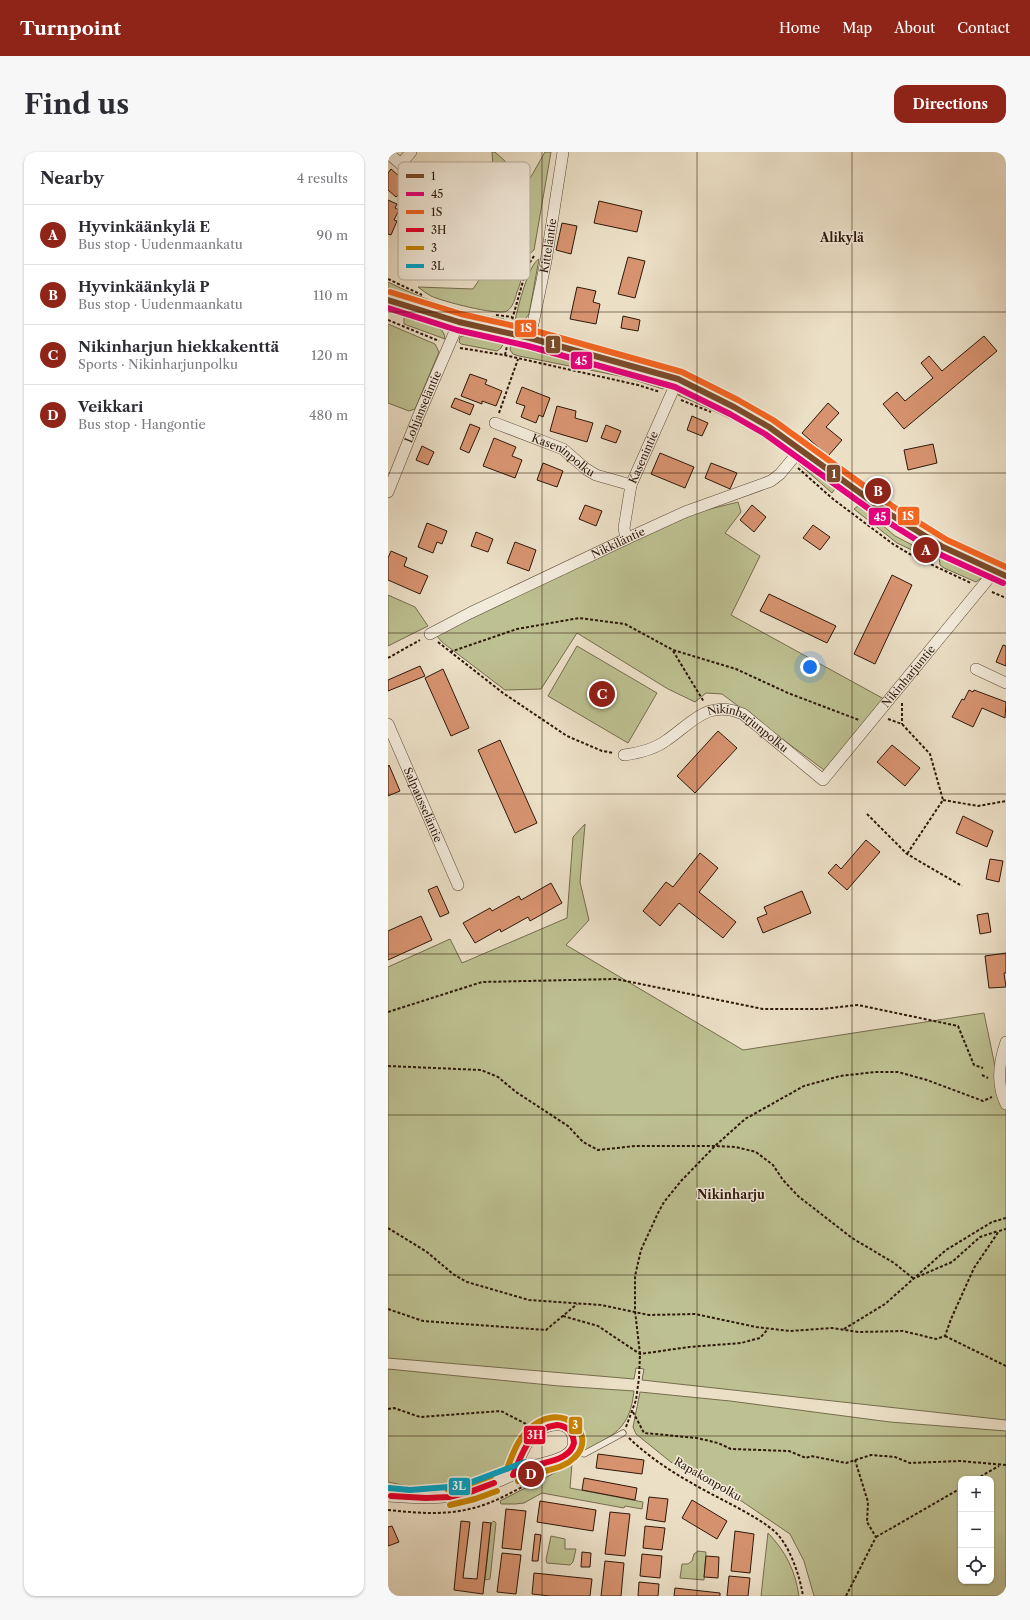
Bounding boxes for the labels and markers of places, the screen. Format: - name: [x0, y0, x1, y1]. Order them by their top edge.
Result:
- pin: B: [865, 476, 891, 506]
- pin: A: [913, 535, 939, 565]
- pin: C: [589, 679, 615, 709]
- pin: D: [518, 1459, 544, 1489]

